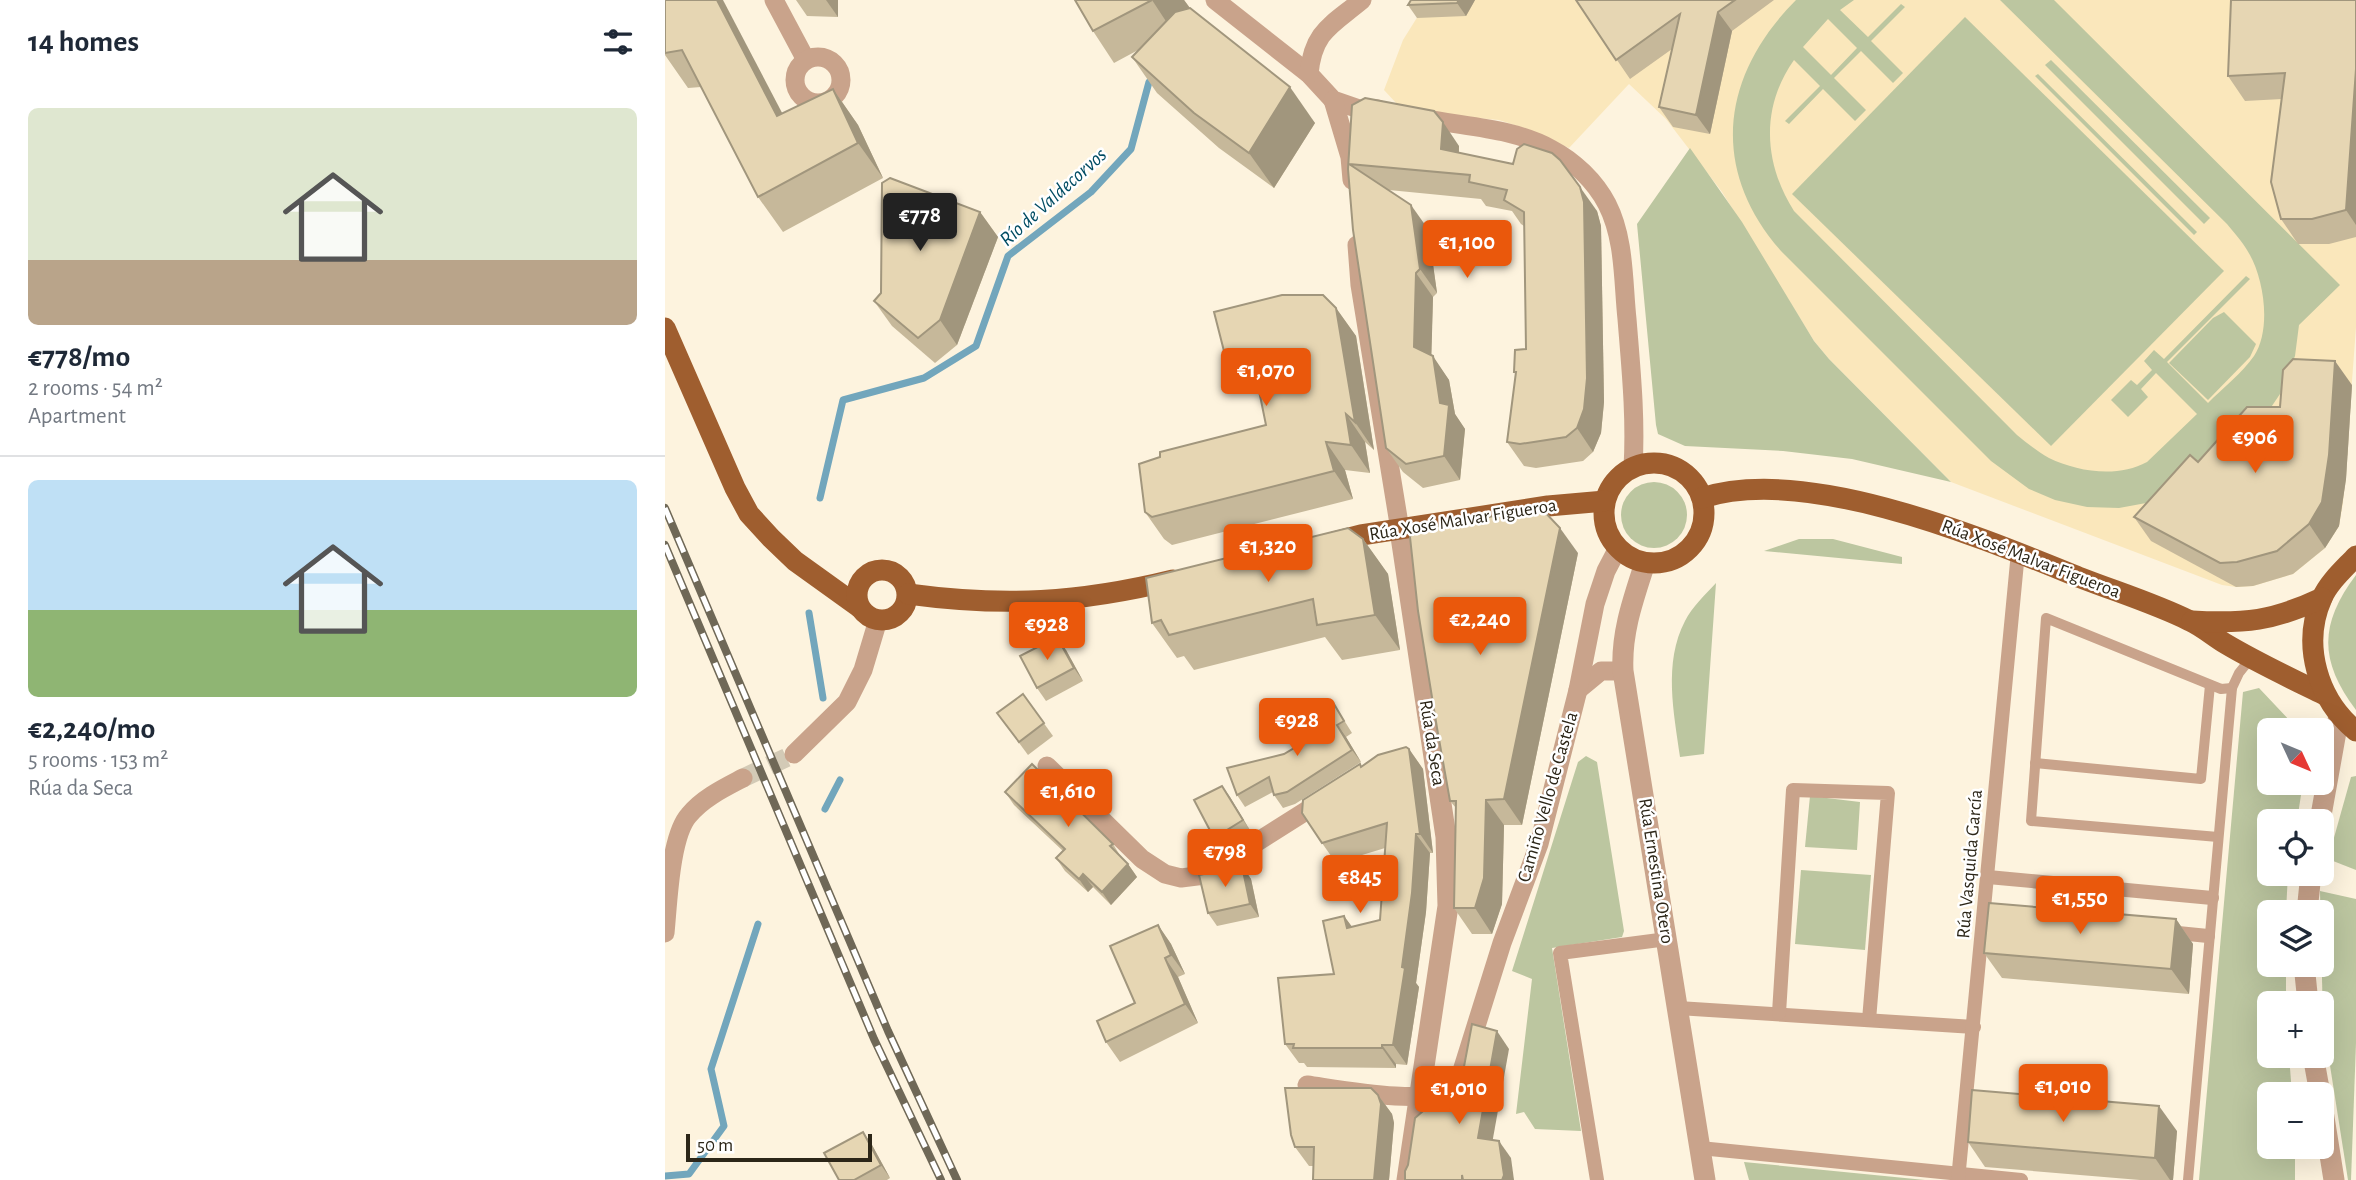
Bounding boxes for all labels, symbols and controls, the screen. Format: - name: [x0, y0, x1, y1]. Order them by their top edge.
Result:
- icon: filters: [599, 23, 637, 61]
- text: 14 homes: [28, 27, 139, 57]
- water label: Río de Valdecorvos: [996, 144, 1111, 250]
- icon: home: [270, 154, 396, 280]
- pin: €778: [879, 194, 961, 253]
- text: €778: [899, 204, 941, 227]
- pin: €1,100: [1410, 220, 1524, 280]
- text: €1,100: [1439, 231, 1495, 254]
- text: €778/mo: [28, 342, 130, 372]
- pin: €1,070: [1209, 348, 1323, 408]
- text: €1,070: [1237, 359, 1295, 382]
- text: 2 rooms · 54 m²: [28, 377, 163, 400]
- text: Apartment: [28, 405, 126, 428]
- pin: €906: [2214, 416, 2296, 475]
- text: €906: [2233, 426, 2277, 449]
- street label: Rúa Xosé Malvar Figueroa: [1368, 496, 1558, 544]
- street label: Rúa Xosé Malvar Figueroa: [1939, 516, 2123, 602]
- pin: €1,320: [1211, 524, 1325, 584]
- icon: home: [270, 526, 396, 652]
- text: €1,320: [1239, 535, 1297, 558]
- pin: €2,240: [1423, 598, 1537, 657]
- pin: €928: [1006, 602, 1088, 662]
- text: €2,240: [1449, 608, 1511, 631]
- text: €928: [1025, 613, 1069, 636]
- pin: €928: [1256, 698, 1338, 758]
- street label: Rúa da Seca: [1416, 699, 1448, 788]
- text: €928: [1275, 709, 1319, 732]
- street label: Camiño Vello de Castela: [1515, 709, 1582, 884]
- text: €2,240/mo: [28, 714, 155, 744]
- north arrow: [2257, 718, 2335, 794]
- map controls: [2257, 718, 2334, 1159]
- text: 5 rooms · 153 m²: [28, 749, 168, 772]
- pin: €1,610: [1011, 770, 1125, 829]
- text: Rúa da Seca: [28, 777, 133, 800]
- text: €1,610: [1040, 780, 1096, 803]
- street label: Rúa Vasquida García: [1954, 788, 1986, 939]
- street label: Rúa Ernestina Otero: [1635, 797, 1677, 945]
- button: locate: [2257, 809, 2334, 886]
- pin: €798: [1184, 830, 1266, 889]
- text: €798: [1203, 840, 1247, 863]
- pin: €845: [1319, 856, 1401, 915]
- text: €845: [1338, 866, 1382, 889]
- pin: €1,550: [2023, 876, 2137, 936]
- text: €1,550: [2052, 887, 2108, 910]
- button: layers: [2257, 900, 2334, 977]
- button: +: [2257, 991, 2334, 1068]
- pin: €1,010: [2006, 1064, 2120, 1124]
- pin: €1,010: [1402, 1066, 1516, 1126]
- text: €1,010: [2035, 1075, 2091, 1098]
- text: €1,010: [1431, 1077, 1487, 1100]
- button: −: [2257, 1082, 2334, 1159]
- scale bar: [686, 1131, 871, 1163]
- text: 50 m: [697, 1136, 733, 1155]

